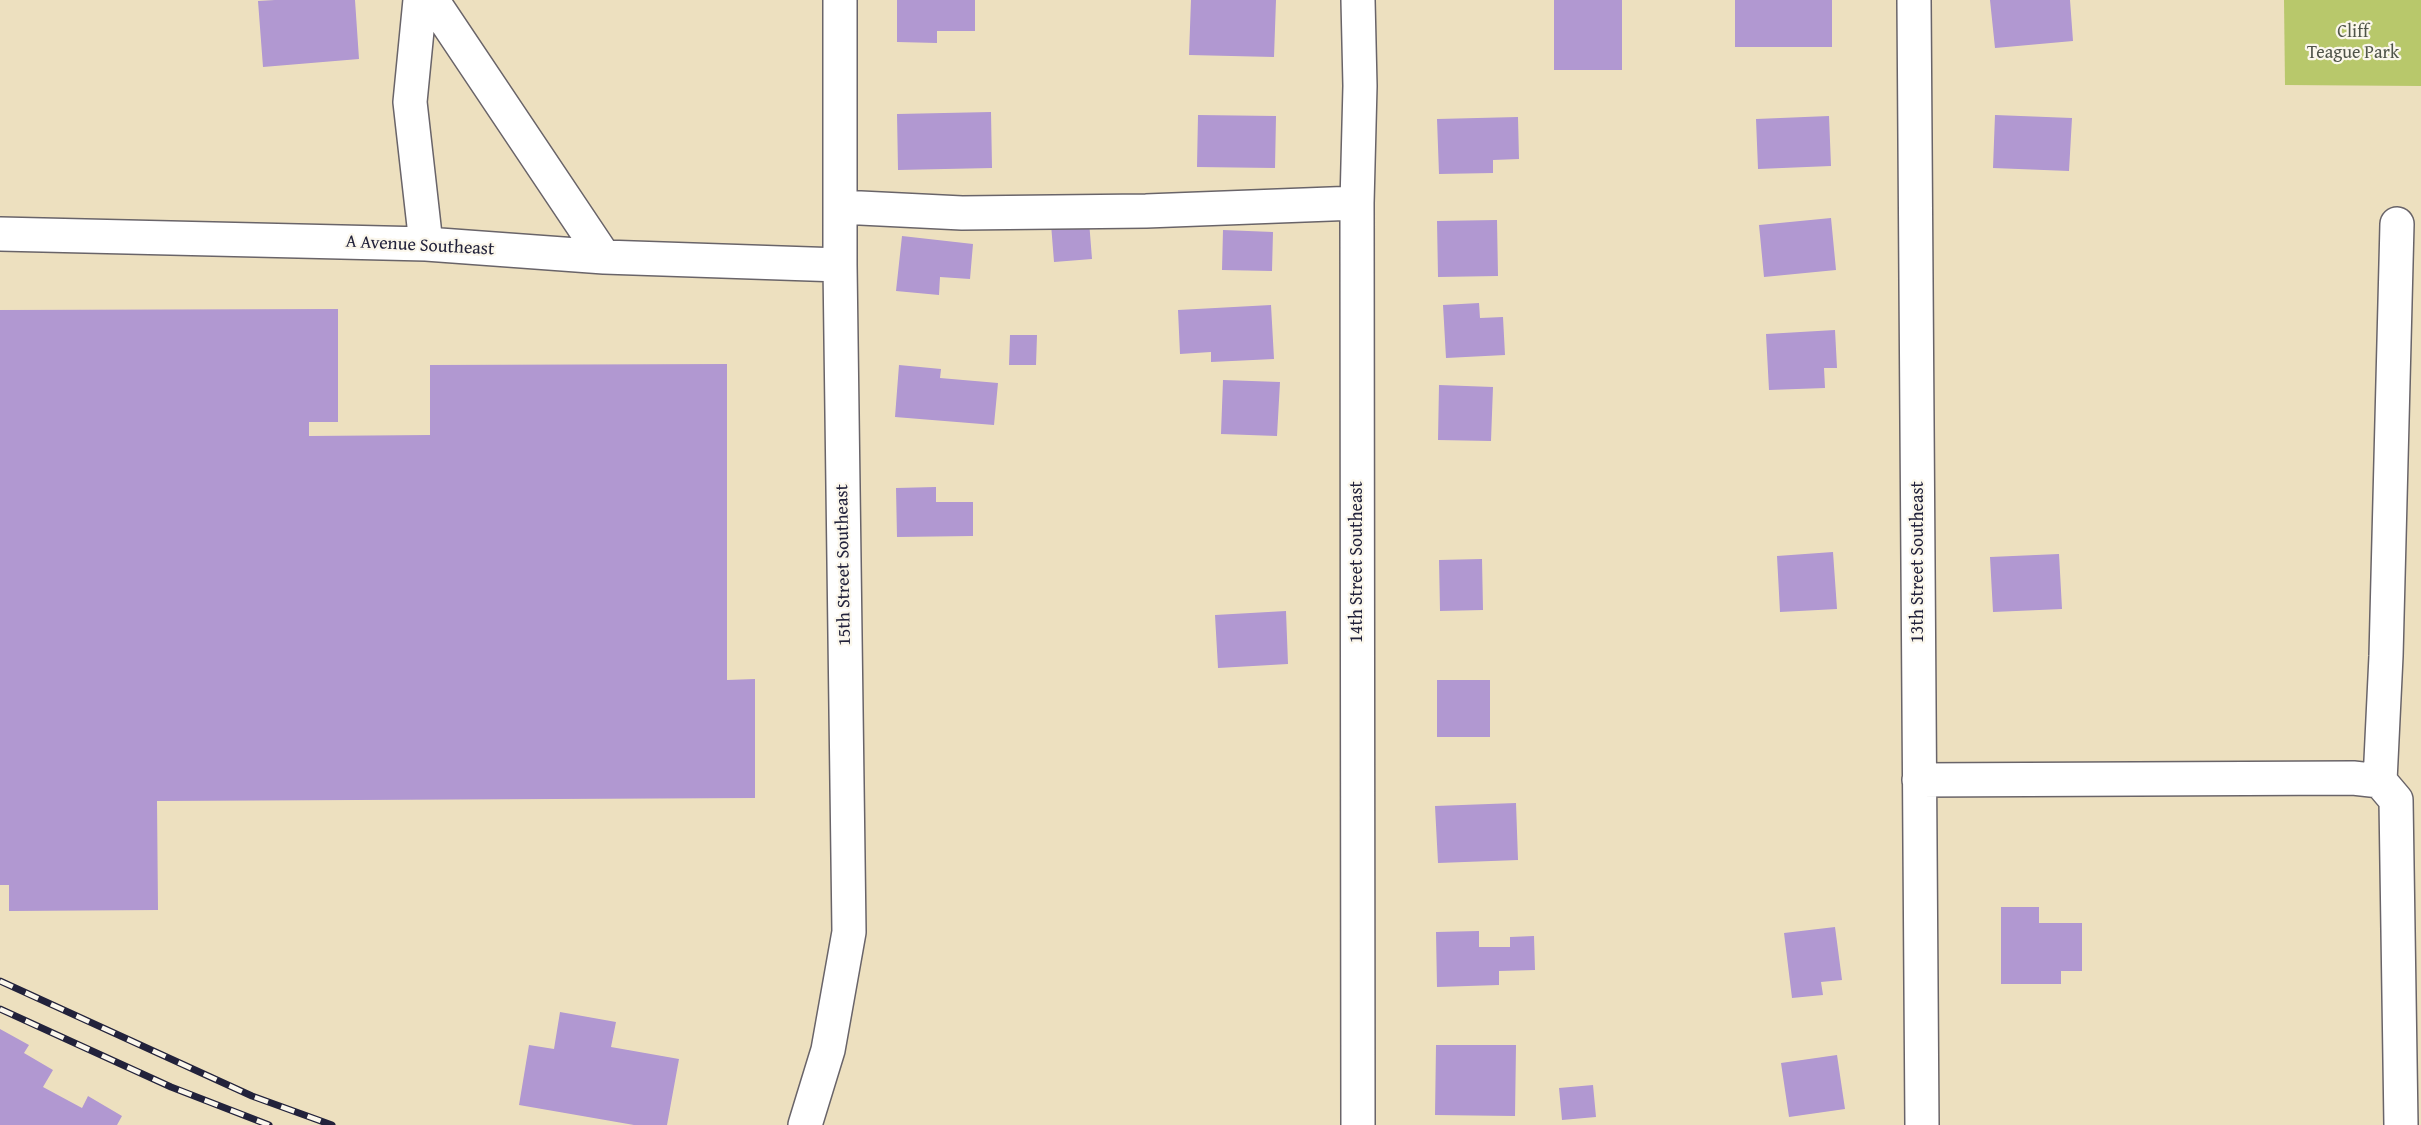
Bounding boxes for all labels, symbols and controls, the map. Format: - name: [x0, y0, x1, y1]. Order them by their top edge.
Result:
- park label: Cliff Teague Park: [2307, 21, 2399, 63]
- street label: A Avenue Southeast: [345, 231, 495, 261]
- street label: 14th Street Southeast: [1346, 481, 1368, 643]
- street label: 13th Street Southeast: [1907, 481, 1929, 643]
- street label: 15th Street Southeast: [832, 484, 856, 646]

